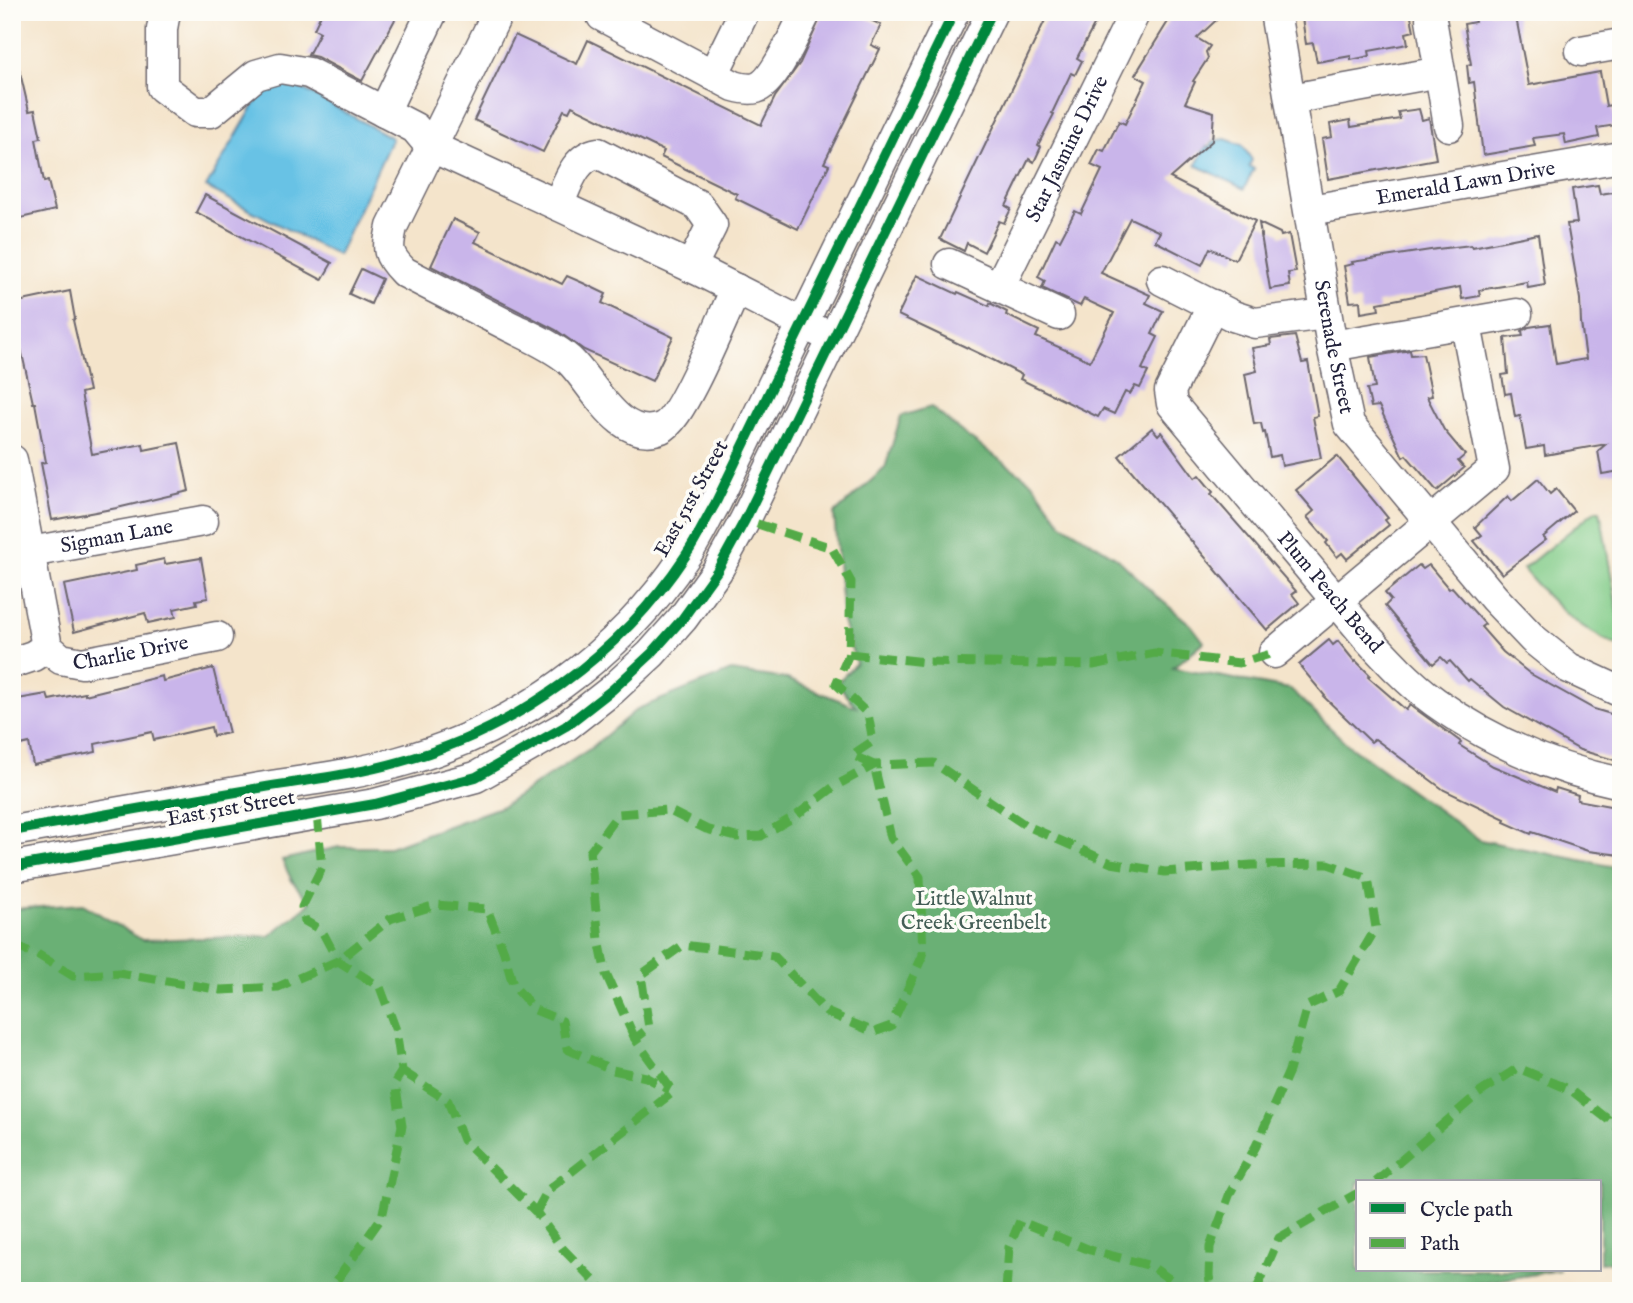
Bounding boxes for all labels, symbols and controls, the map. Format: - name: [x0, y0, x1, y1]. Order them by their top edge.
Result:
- street label: Star Jasmine Drive: [1020, 71, 1115, 227]
- street label: Emerald Lawn Drive: [1374, 155, 1558, 212]
- street label: Serenade Street: [1307, 278, 1360, 416]
- street label: East 51st Street: [649, 436, 735, 562]
- street label: Sigman Lane: [58, 513, 175, 560]
- street label: Plum Peach Bend: [1271, 526, 1389, 660]
- street label: Charlie Drive: [70, 629, 191, 677]
- street label: East 51st Street: [165, 784, 297, 834]
- park label: Little Walnut Creek Greenbelt: [901, 886, 1047, 937]
- legend: [1356, 1180, 1602, 1272]
- text: Cycle path: [1420, 1197, 1513, 1224]
- text: Path: [1420, 1231, 1459, 1258]

